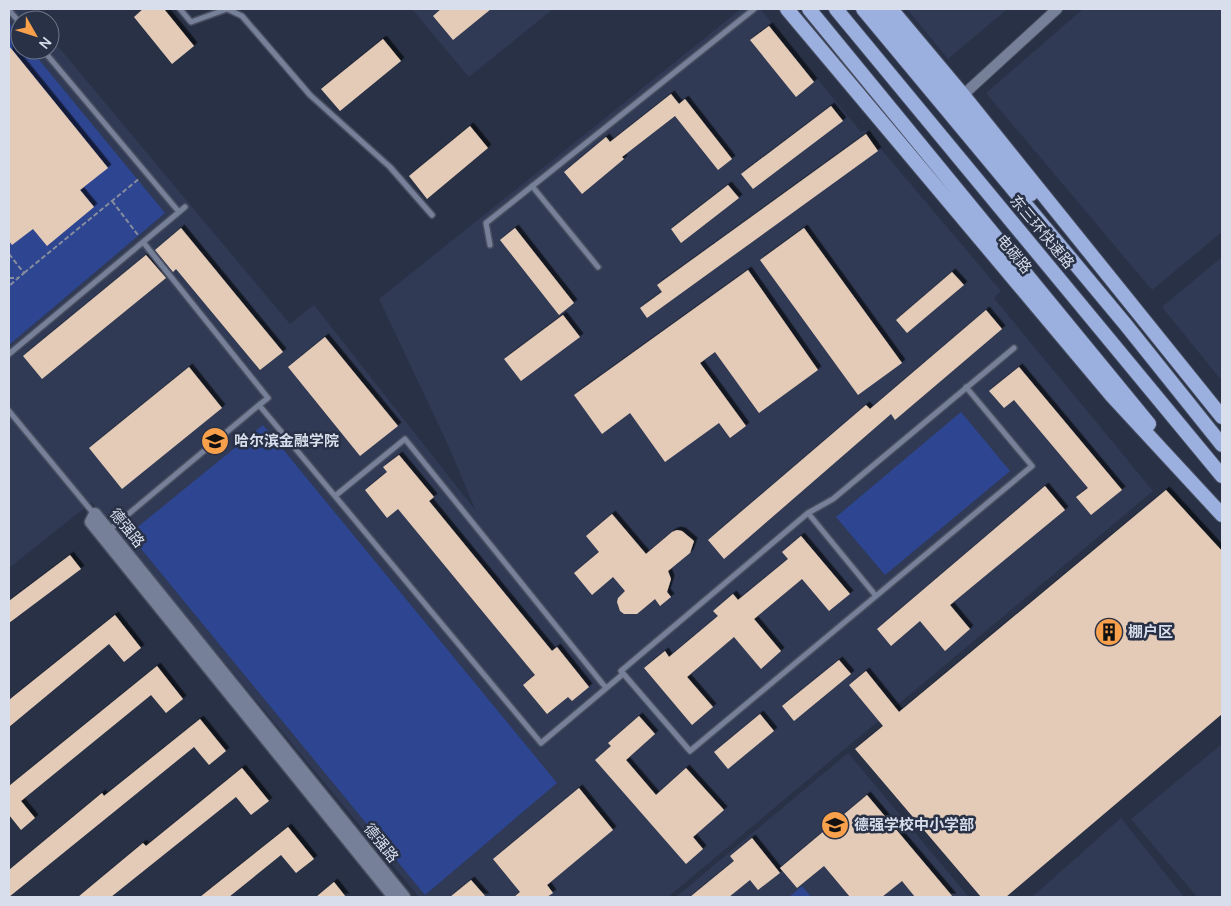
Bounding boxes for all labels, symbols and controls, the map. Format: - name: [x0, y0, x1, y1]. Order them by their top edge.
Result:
- north arrow: [10, 10, 60, 60]
- text: N: [35, 34, 56, 53]
- street label: 东三环快速路: [1005, 190, 1079, 273]
- street label: 电碳路: [992, 230, 1037, 278]
- school or university icon: 哈尔滨金融学院: [200, 426, 230, 456]
- place label: 哈尔滨金融学院: [234, 430, 339, 451]
- street label: 德强路: [105, 504, 150, 552]
- building icon: 棚户区: [1094, 617, 1124, 647]
- place label: 棚户区: [1128, 621, 1173, 642]
- school or university icon: 德强学校中小学部: [820, 810, 850, 840]
- place label: 德强学校中小学部: [854, 814, 974, 835]
- street label: 德强路: [359, 819, 404, 867]

